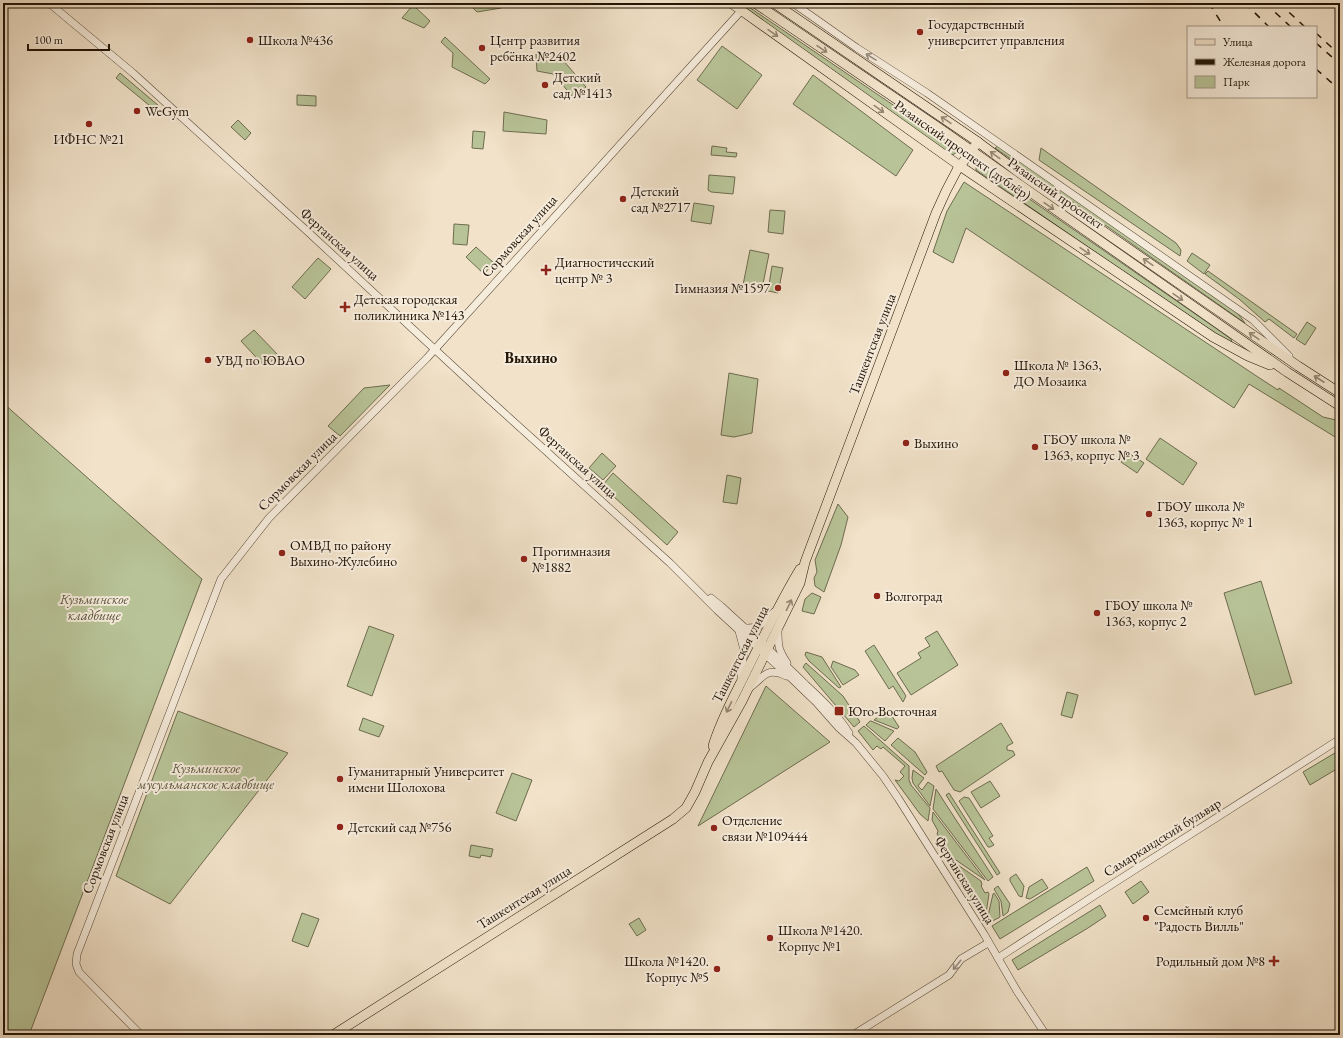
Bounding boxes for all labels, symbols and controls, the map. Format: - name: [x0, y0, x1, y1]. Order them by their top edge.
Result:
- place label: Государственный университет управления: [928, 15, 1065, 49]
- scale bar: [28, 26, 109, 52]
- legend: [1187, 26, 1317, 98]
- marker: Государственный университет управления: [915, 27, 925, 37]
- one-way arrow: [767, 29, 778, 37]
- place label: Школа №436: [258, 31, 333, 49]
- place label: Центр развития ребёнка №2402: [490, 31, 580, 65]
- text: 100 m: [34, 32, 64, 48]
- text: Улица: [1222, 34, 1253, 50]
- marker: Школа №436: [245, 35, 255, 45]
- marker: Центр развития ребёнка №2402: [477, 43, 487, 53]
- one-way arrow: [816, 45, 828, 53]
- one-way arrow: [866, 53, 877, 61]
- text: Железная дорога: [1222, 54, 1306, 70]
- place label: Детский сад №1413: [553, 68, 613, 102]
- text: Парк: [1223, 74, 1250, 90]
- marker: Детский сад №1413: [540, 80, 550, 90]
- street label: Рязанский проспект (дублёр): [891, 96, 1035, 204]
- place label: WeGym: [145, 102, 189, 120]
- one-way arrow: [873, 104, 884, 113]
- marker: WeGym: [132, 106, 142, 116]
- one-way arrow: [941, 116, 952, 124]
- marker: ИФНС №21: [84, 119, 94, 129]
- place label: ИФНС №21: [53, 130, 125, 148]
- one-way arrow: [990, 151, 1001, 159]
- street label: Рязанский проспект: [1004, 153, 1108, 233]
- place label: Детский сад №2717: [631, 182, 691, 216]
- street label: Сормовская улица: [477, 191, 561, 281]
- marker: Детский сад №2717: [618, 194, 628, 204]
- one-way arrow: [1043, 202, 1054, 210]
- street label: Ферганская улица: [297, 204, 384, 285]
- one-way arrow: [1079, 247, 1090, 255]
- place label: Диагностический центр № 3: [555, 253, 655, 287]
- one-way arrow: [1142, 257, 1153, 266]
- marker: Диагностический центр № 3: [540, 264, 552, 276]
- place label: Гимназия №1597: [674, 279, 770, 297]
- marker: Гимназия №1597: [773, 283, 783, 293]
- place label: Детская городская поликлиника №143: [354, 290, 465, 324]
- street label: Ташкентская улица: [844, 290, 900, 397]
- one-way arrow: [1173, 293, 1184, 301]
- marker: Детская городская поликлиника №143: [339, 301, 351, 313]
- one-way arrow: [1249, 332, 1260, 340]
- district label: Выхино: [505, 348, 558, 367]
- place label: УВД по ЮВАО: [215, 351, 305, 369]
- marker: УВД по ЮВАО: [203, 355, 213, 365]
- place label: Школа № 1363, ДО Мозаика: [1014, 356, 1102, 390]
- marker: Школа № 1363, ДО Мозаика: [1001, 368, 1011, 378]
- one-way arrow: [1313, 375, 1325, 383]
- street label: Ферганская улица: [535, 422, 622, 503]
- street label: Сормовская улица: [254, 427, 341, 514]
- place label: ГБОУ школа № 1363, корпус № 3: [1043, 430, 1140, 464]
- place label: Выхино: [914, 434, 958, 452]
- marker: Выхино: [901, 438, 911, 448]
- marker: ГБОУ школа № 1363, корпус № 3: [1030, 442, 1040, 452]
- place label: ГБОУ школа № 1363, корпус № 1: [1157, 497, 1254, 531]
- marker: ГБОУ школа № 1363, корпус № 1: [1144, 509, 1154, 519]
- place label: ОМВД по району Выхино-Жулебино: [290, 536, 397, 570]
- place label: Прогимназия №1882: [532, 542, 611, 576]
- marker: ОМВД по району Выхино-Жулебино: [277, 548, 287, 558]
- marker: Прогимназия №1882: [519, 554, 529, 564]
- place label: Волгоград: [885, 587, 943, 605]
- park label: Кузьминское кладбище: [59, 590, 128, 624]
- marker: Волгоград: [872, 591, 882, 601]
- place label: ГБОУ школа № 1363, корпус 2: [1105, 596, 1193, 630]
- one-way arrow: [786, 600, 793, 612]
- street label: Ташкентская улица: [708, 602, 773, 706]
- marker: ГБОУ школа № 1363, корпус 2: [1092, 608, 1102, 618]
- one-way arrow: [725, 700, 732, 712]
- place label: Юго-Восточная: [848, 702, 937, 720]
- marker: Юго-Восточная: [833, 705, 845, 717]
- park label: Кузьминское мусульманское кладбище: [137, 759, 274, 793]
- place label: Гуманитарный Университет имени Шолохова: [348, 762, 505, 796]
- marker: Гуманитарный Университет имени Шолохова: [335, 774, 345, 784]
- street label: Сормовская улица: [78, 791, 132, 896]
- street label: Самаркандский бульвар: [1100, 793, 1224, 881]
- place label: Отделение связи №109444: [722, 811, 808, 845]
- place label: Детский сад №756: [348, 818, 452, 836]
- marker: Детский сад №756: [335, 822, 345, 832]
- marker: Отделение связи №109444: [709, 823, 719, 833]
- street label: Ферганская улица: [931, 833, 999, 928]
- street label: Ташкентская улица: [474, 861, 575, 933]
- place label: Семейный клуб "Радость Вилль": [1154, 901, 1244, 935]
- marker: Семейный клуб "Радость Вилль": [1141, 913, 1151, 923]
- place label: Школа №1420. Корпус №1: [778, 921, 863, 955]
- marker: Школа №1420. Корпус №1: [765, 933, 775, 943]
- place label: Школа №1420. Корпус №5: [624, 952, 709, 986]
- place label: Родильный дом №8: [1156, 952, 1265, 970]
- marker: Родильный дом №8: [1268, 955, 1280, 967]
- one-way arrow: [952, 960, 961, 971]
- marker: Школа №1420. Корпус №5: [712, 964, 722, 974]

